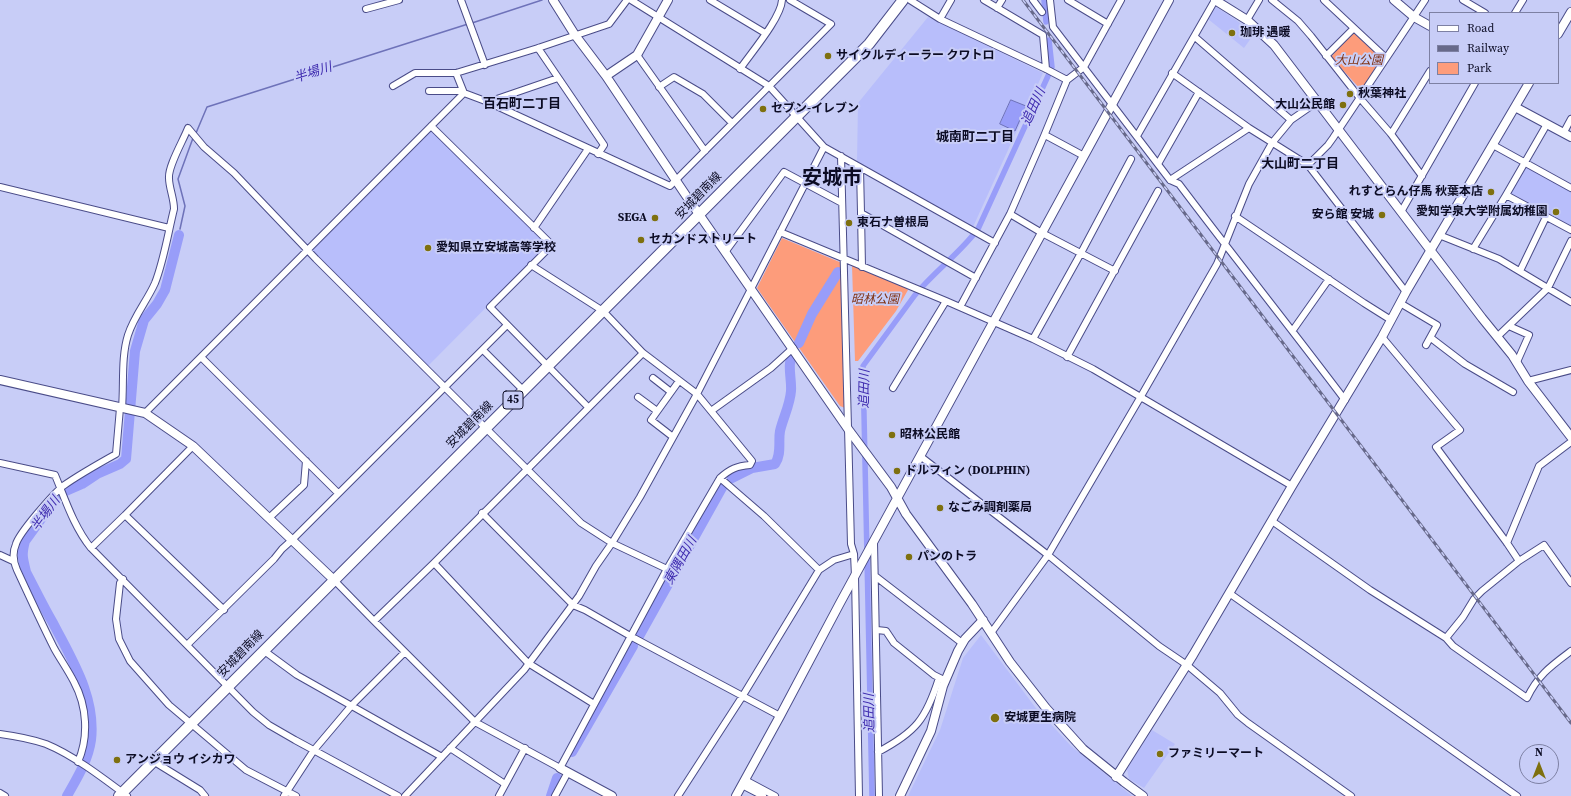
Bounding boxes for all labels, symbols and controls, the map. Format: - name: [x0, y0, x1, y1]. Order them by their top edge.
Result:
- legend: [1429, 12, 1559, 84]
- text: Road: [1467, 20, 1494, 36]
- place label: 珈琲 遇暖: [1240, 26, 1291, 40]
- marker: 珈琲 遇暖: [1227, 28, 1237, 38]
- text: Railway: [1467, 40, 1509, 56]
- place label: サイクルディーラー クワトロ: [836, 49, 995, 63]
- marker: サイクルディーラー クワトロ: [823, 51, 833, 61]
- park label: 大山公園: [1335, 54, 1383, 68]
- water label: 半場川: [292, 60, 334, 86]
- text: Park: [1467, 60, 1492, 76]
- water label: 追田川: [1019, 86, 1049, 128]
- place label: 秋葉神社: [1358, 87, 1406, 101]
- marker: 秋葉神社: [1345, 89, 1355, 99]
- district label: 百石町二丁目: [483, 97, 561, 113]
- place label: 大山公民館: [1275, 98, 1335, 112]
- marker: 大山公民館: [1338, 100, 1348, 110]
- place label: セブン-イレブン: [771, 102, 859, 116]
- marker: セブン-イレブン: [758, 104, 768, 114]
- district label: 城南町二丁目: [936, 130, 1014, 146]
- district label: 大山町二丁目: [1261, 157, 1339, 173]
- district label: 安城市: [802, 167, 862, 191]
- street label: 安城碧南線: [673, 169, 725, 223]
- place label: れすとらん仔馬 秋葉本店: [1348, 185, 1483, 199]
- marker: れすとらん仔馬 秋葉本店: [1486, 187, 1496, 197]
- place label: 愛知学泉大学附属幼稚園: [1416, 205, 1548, 219]
- marker: 愛知学泉大学附属幼稚園: [1551, 207, 1561, 217]
- place label: 安ら館 安城: [1311, 208, 1374, 222]
- marker: 安ら館 安城: [1377, 210, 1387, 220]
- place label: SEGA: [618, 211, 647, 225]
- marker: SEGA: [650, 213, 660, 223]
- place label: 東石ナ曽根局: [857, 216, 929, 230]
- marker: 東石ナ曽根局: [844, 218, 854, 228]
- place label: セカンドストリート: [649, 233, 757, 247]
- marker: セカンドストリート: [636, 235, 646, 245]
- place label: 愛知県立安城高等学校: [436, 241, 556, 255]
- marker: 愛知県立安城高等学校: [423, 243, 433, 253]
- park label: 昭林公園: [851, 293, 899, 307]
- water label: 追田川: [857, 369, 873, 409]
- road number: 45: [503, 391, 523, 409]
- street label: 安城碧南線: [444, 399, 496, 451]
- place label: 昭林公民館: [900, 428, 960, 442]
- marker: 昭林公民館: [887, 430, 897, 440]
- place label: ドルフィン (DOLPHIN): [905, 464, 1030, 478]
- marker: ドルフィン (DOLPHIN): [892, 466, 902, 476]
- water label: 半場川: [28, 494, 64, 534]
- place label: なごみ調剤薬局: [948, 501, 1032, 515]
- marker: なごみ調剤薬局: [935, 503, 945, 513]
- water label: 東隅田川: [662, 534, 700, 588]
- place label: パンのトラ: [917, 550, 977, 564]
- marker: パンのトラ: [904, 552, 914, 562]
- street label: 安城碧南線: [215, 627, 267, 681]
- water label: 追田川: [862, 693, 878, 733]
- place label: 安城更生病院: [1004, 711, 1076, 725]
- marker: 安城更生病院: [989, 712, 1001, 724]
- north arrow: [1519, 744, 1559, 784]
- text: N: [1535, 745, 1543, 760]
- place label: ファミリーマート: [1168, 747, 1264, 761]
- marker: ファミリーマート: [1155, 749, 1165, 759]
- place label: アンジョウ イシカワ: [125, 753, 236, 767]
- marker: アンジョウ イシカワ: [112, 755, 122, 765]

